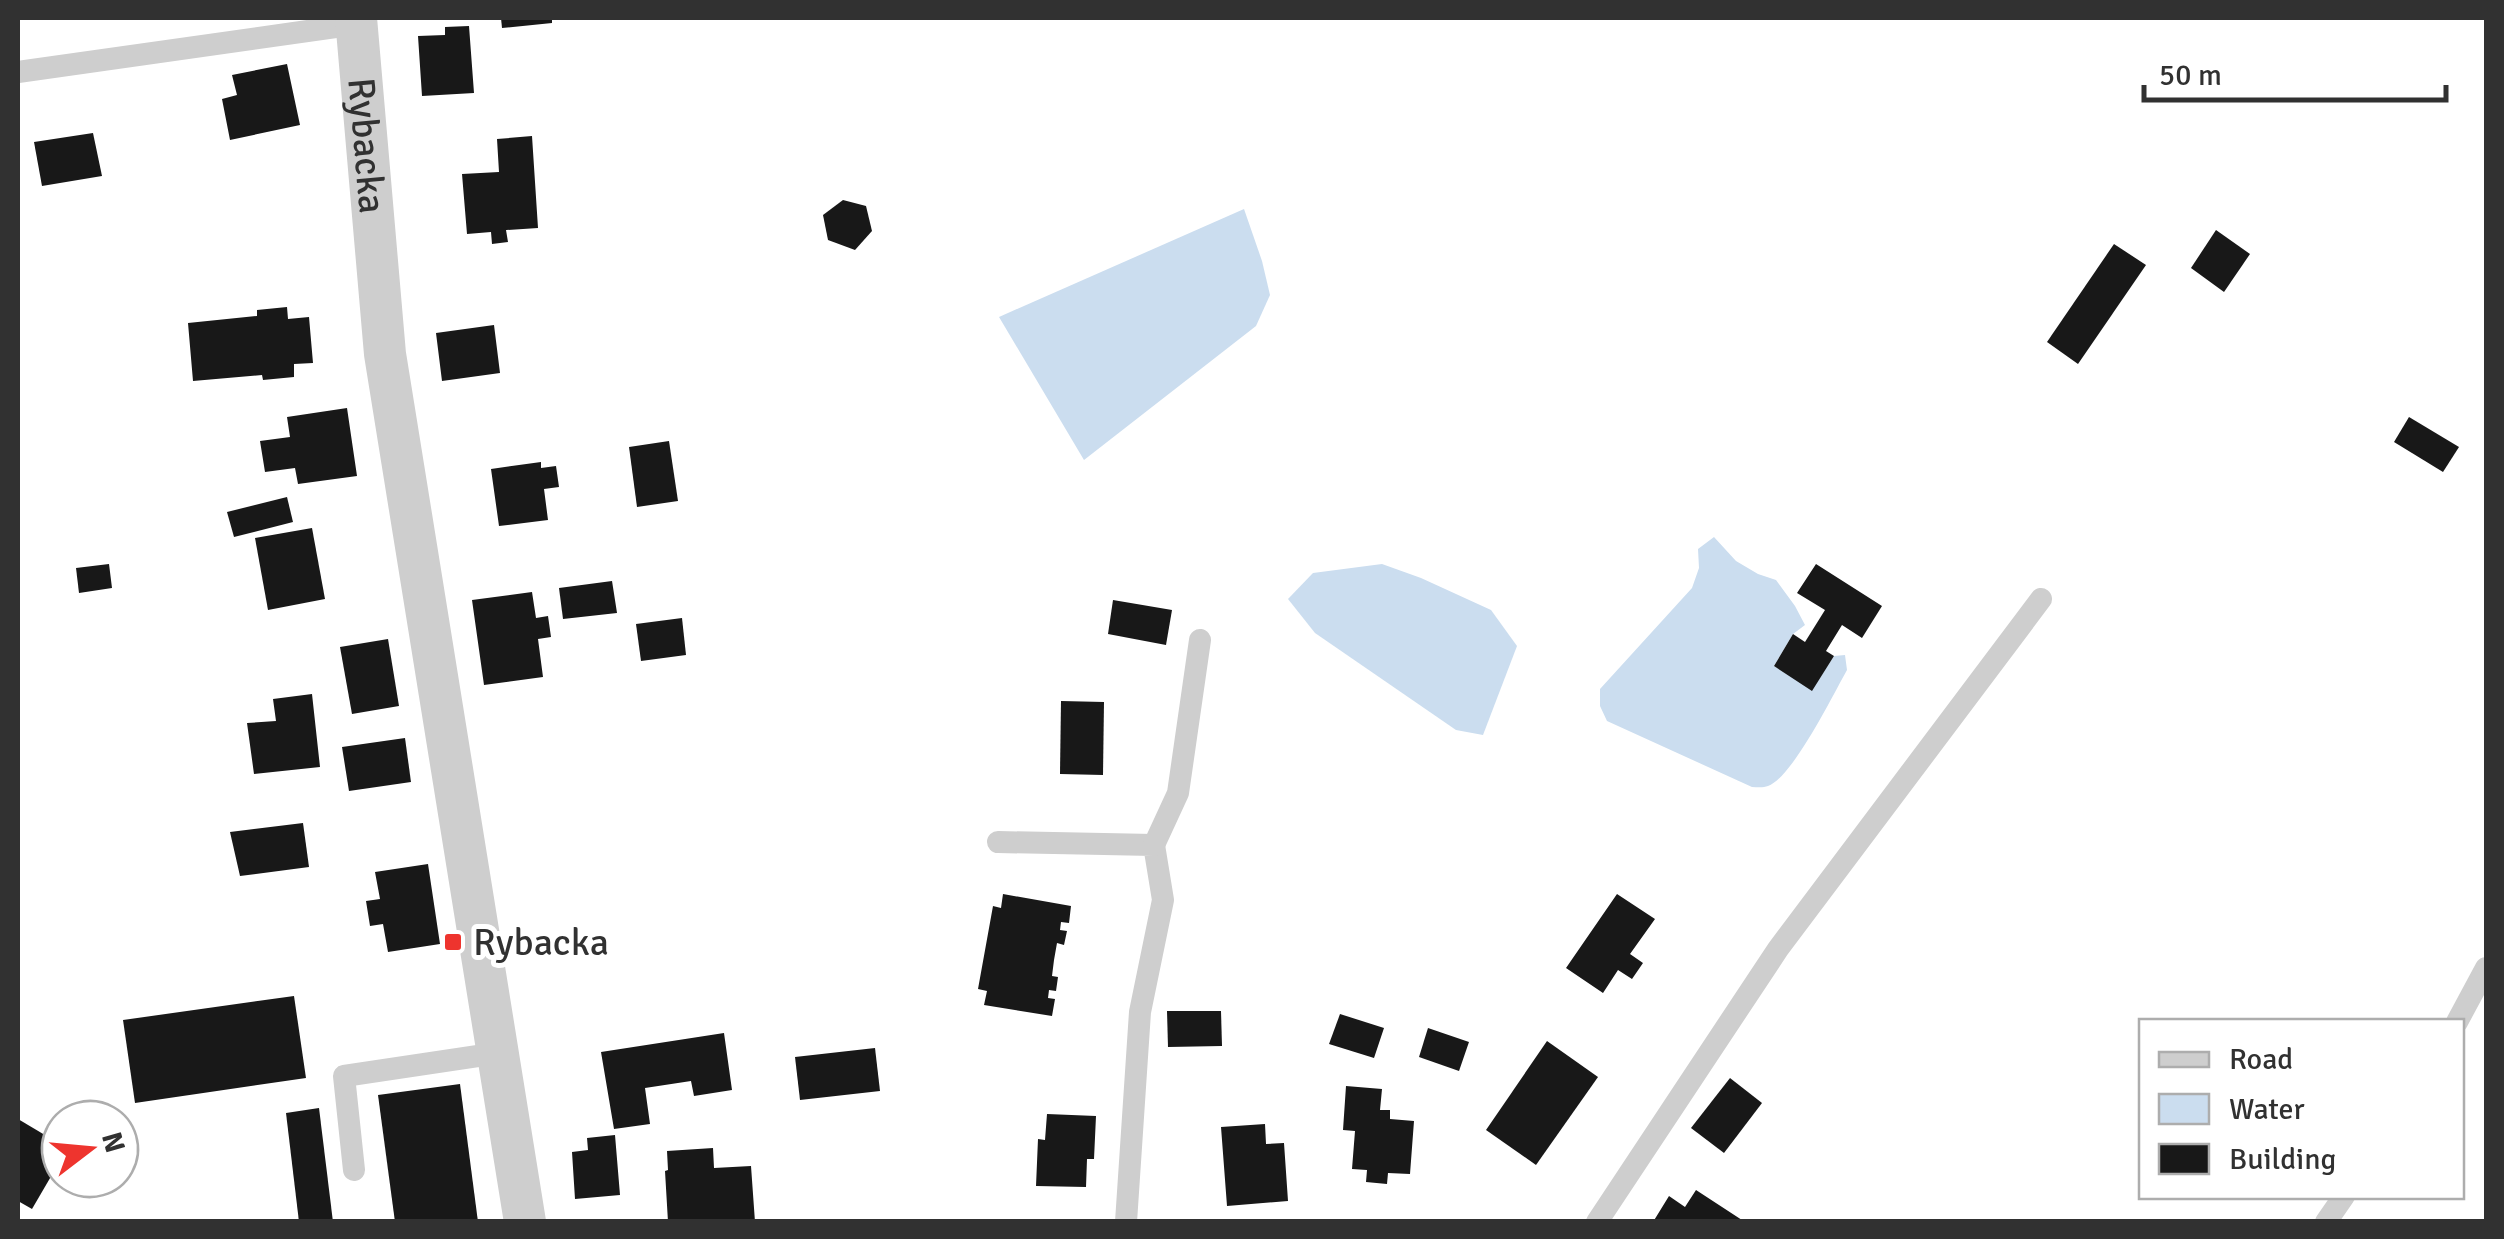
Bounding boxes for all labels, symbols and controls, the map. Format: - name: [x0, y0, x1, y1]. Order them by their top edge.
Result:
- scale bar: [2144, 40, 2446, 102]
- text: 50 m: [2159, 57, 2222, 94]
- street label: Rybacka: [338, 76, 396, 215]
- place label: Rybacka: [473, 919, 609, 966]
- marker: Rybacka: [442, 931, 464, 953]
- legend: [2139, 1019, 2464, 1199]
- text: Road: [2229, 1041, 2293, 1078]
- text: Water: [2229, 1091, 2305, 1128]
- north arrow: [40, 1099, 140, 1199]
- text: N: [94, 1128, 132, 1156]
- text: Building: [2229, 1141, 2336, 1178]

